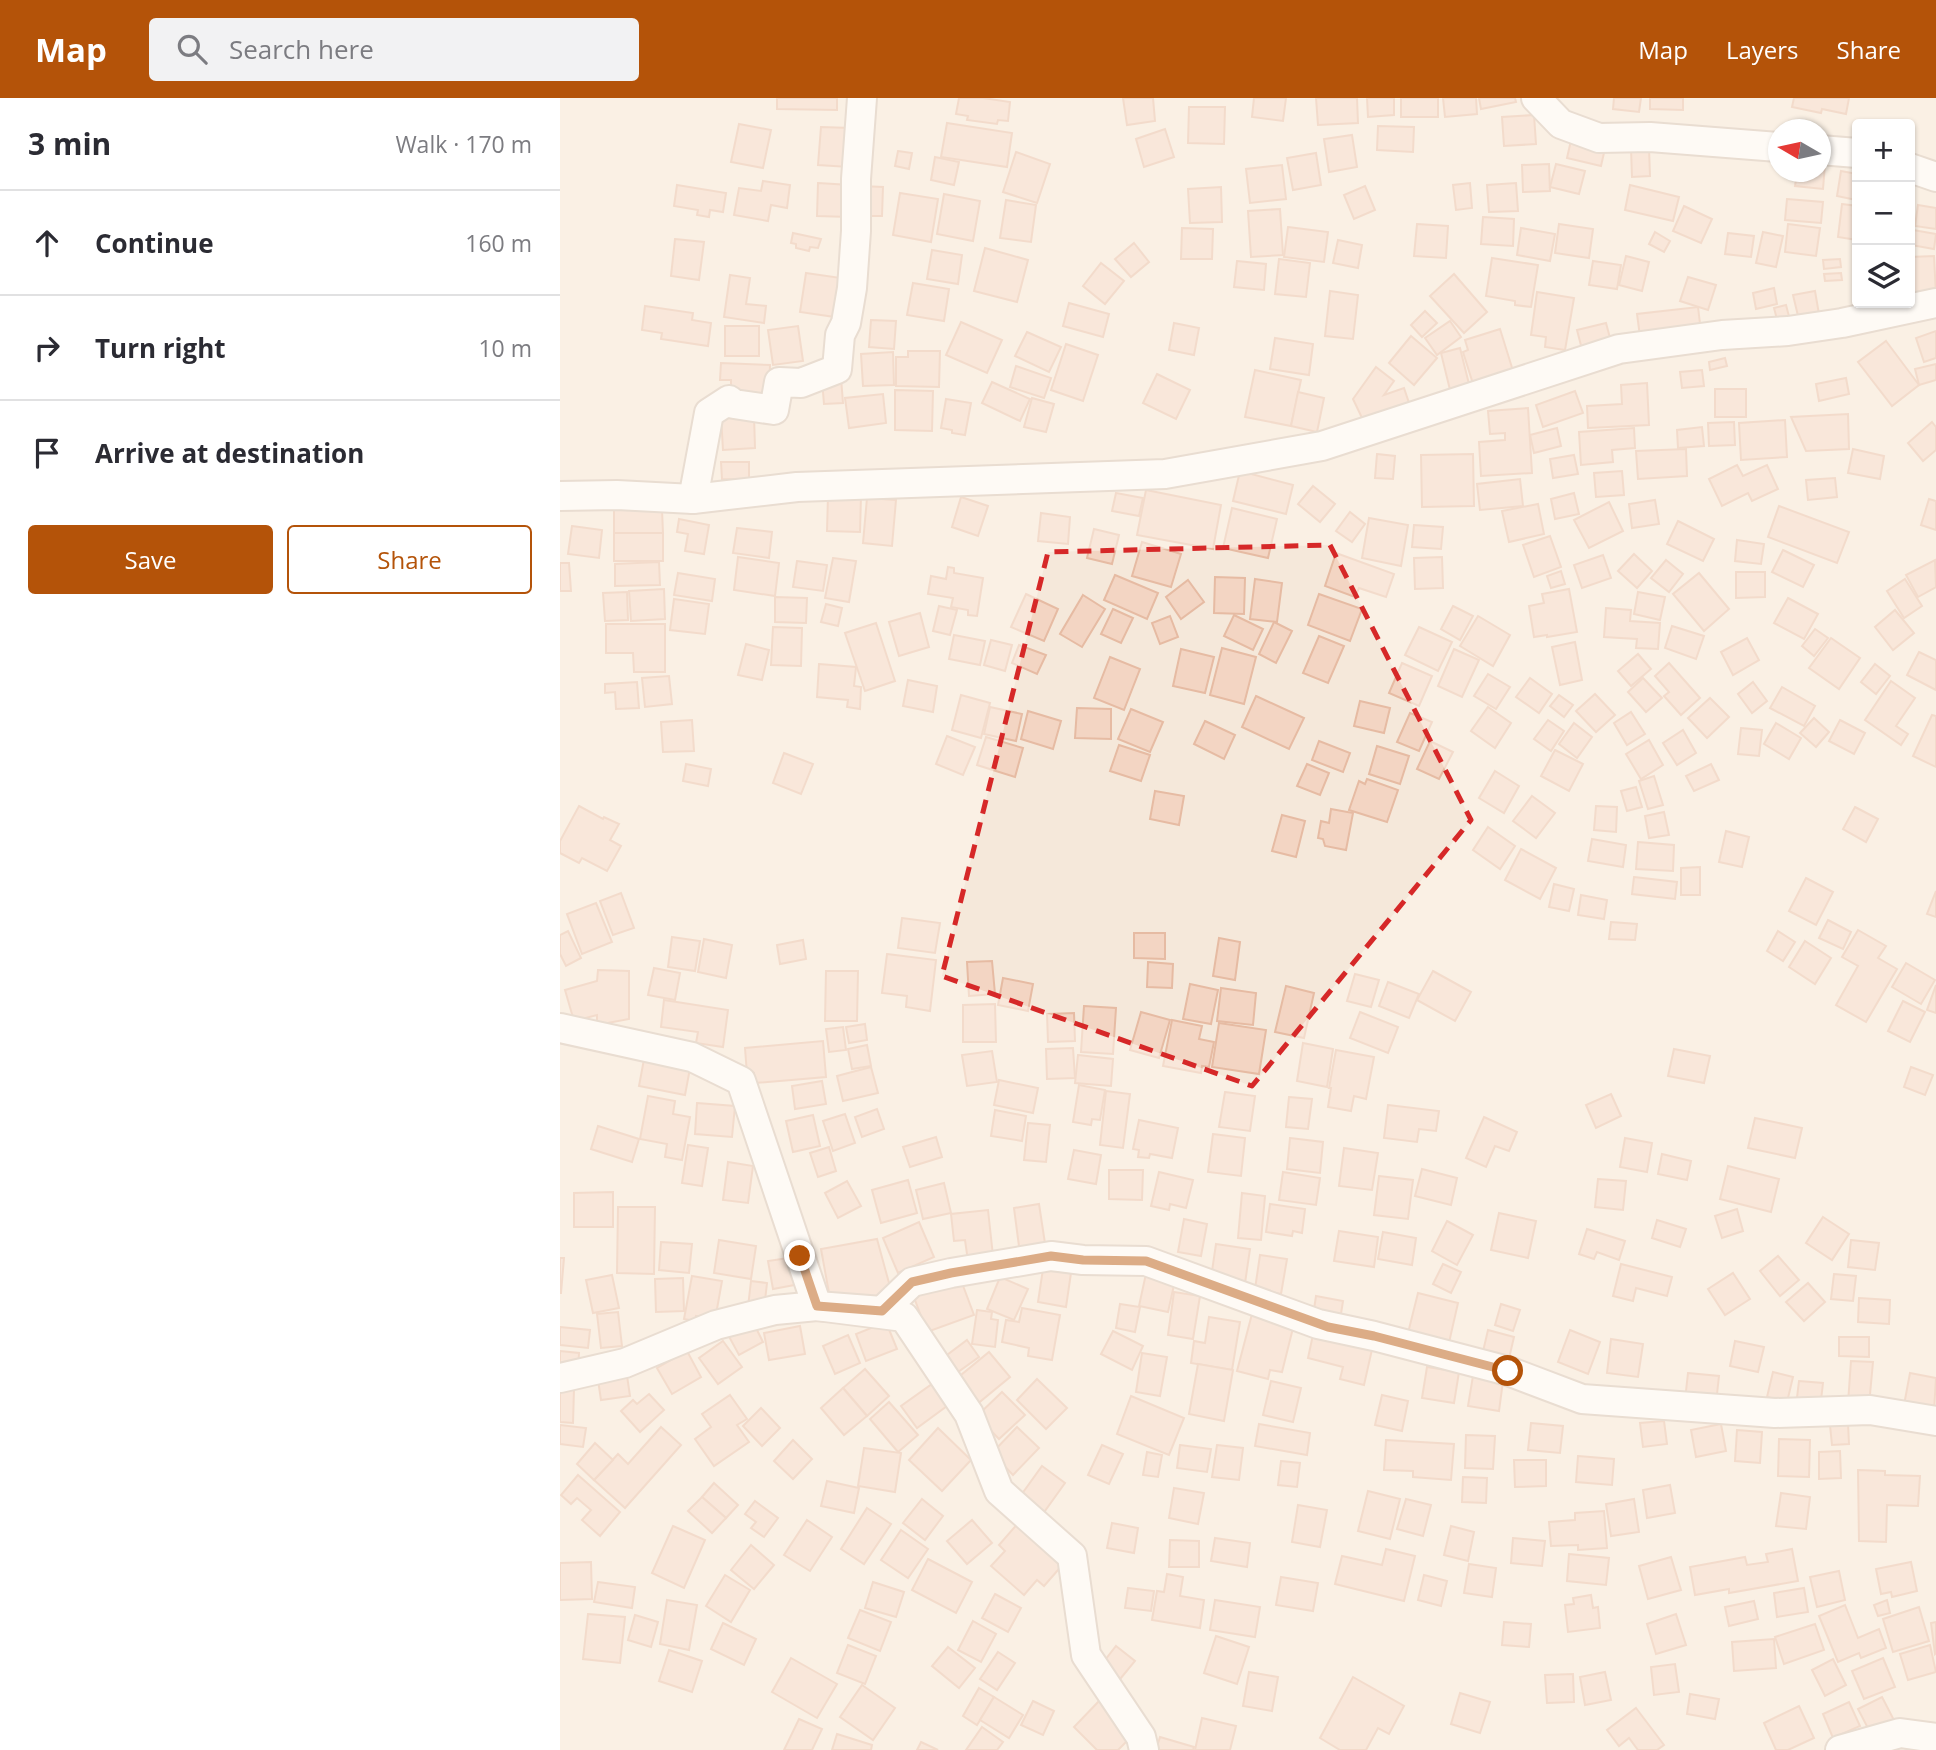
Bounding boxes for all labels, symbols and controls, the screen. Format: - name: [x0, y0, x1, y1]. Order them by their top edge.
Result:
- search box: [149, 18, 639, 81]
- text: Map: [35, 27, 107, 72]
- icon: search: [173, 30, 211, 68]
- text: Search here: [229, 31, 374, 67]
- text: Map: [1638, 33, 1688, 66]
- text: Layers: [1726, 33, 1799, 66]
- text: Share: [1837, 33, 1901, 66]
- north arrow: [1768, 119, 1831, 182]
- map controls: [1852, 119, 1915, 308]
- button: +: [1852, 119, 1915, 182]
- text: 3 min: [28, 123, 111, 164]
- text: Walk · 170 m: [395, 128, 532, 160]
- button: −: [1852, 182, 1915, 245]
- icon: ahead: [28, 224, 66, 262]
- text: Continue: [95, 225, 214, 261]
- text: 160 m: [465, 227, 532, 259]
- button: layers: [1852, 245, 1915, 308]
- icon: right: [28, 329, 66, 367]
- text: Turn right: [95, 330, 226, 366]
- text: 10 m: [478, 332, 532, 364]
- icon: arrive: [28, 434, 66, 472]
- text: Arrive at destination: [95, 435, 364, 471]
- button: Save: [28, 525, 273, 594]
- button: Share: [287, 525, 532, 594]
- route end: [784, 1240, 815, 1271]
- route start: [1492, 1355, 1523, 1386]

